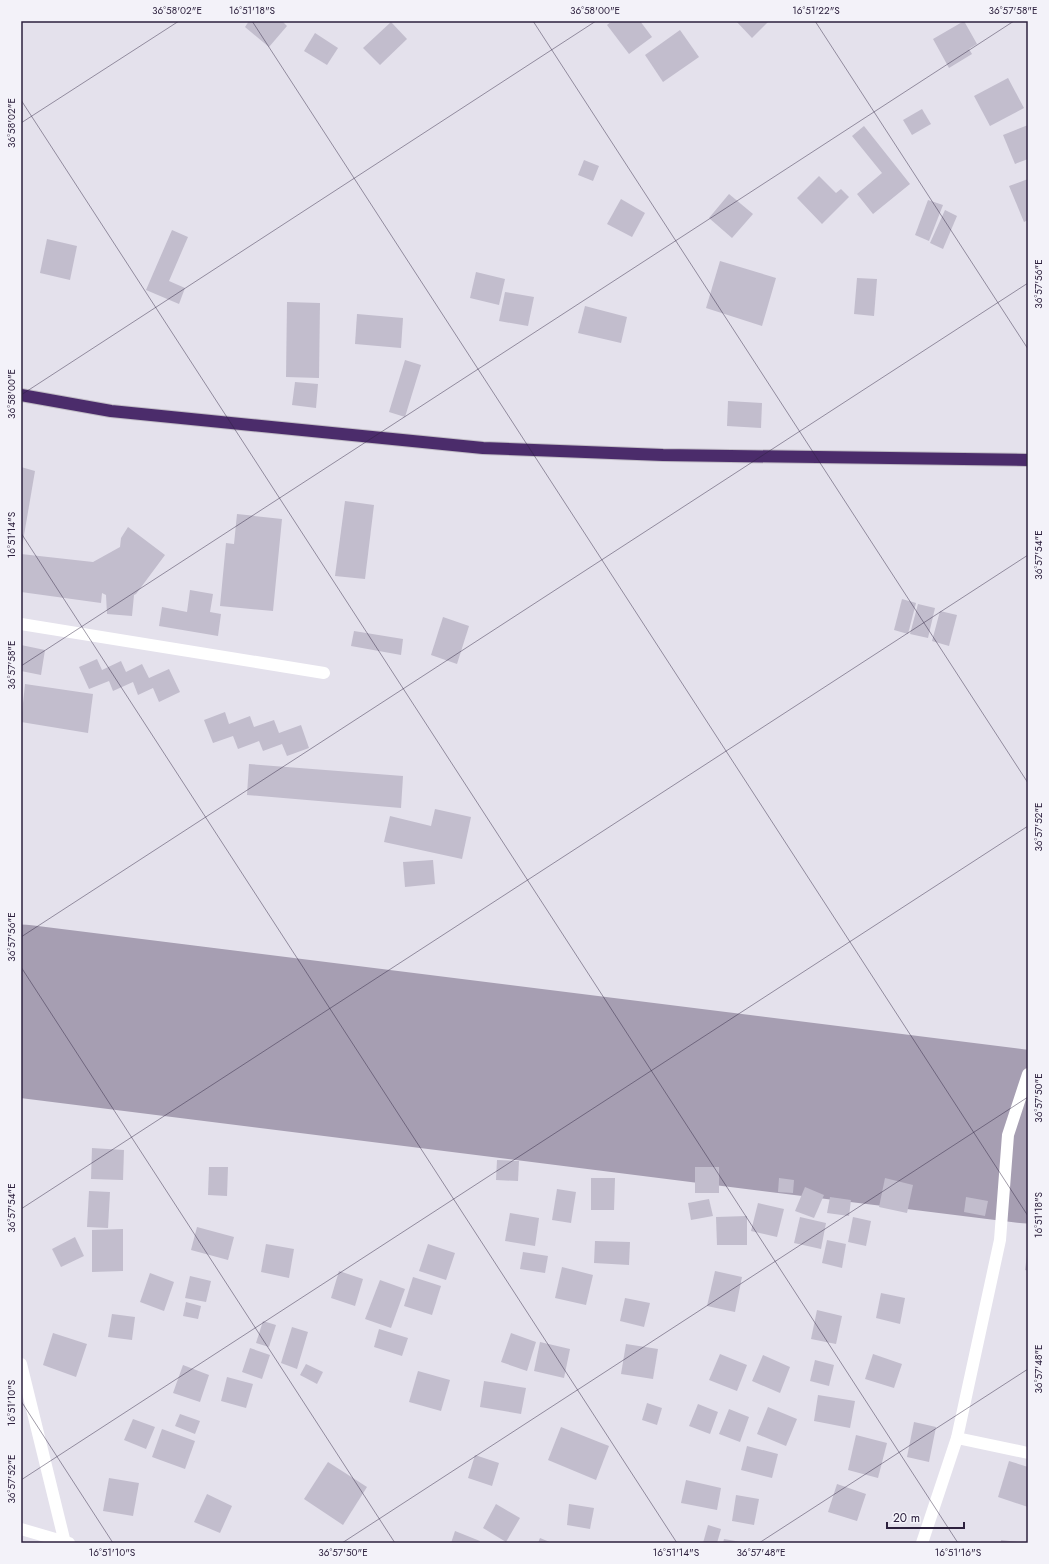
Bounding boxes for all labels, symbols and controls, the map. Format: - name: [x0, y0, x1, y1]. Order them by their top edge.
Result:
- text: 36°58'02"E: [152, 3, 202, 18]
- text: 16°51'18"S: [229, 3, 276, 18]
- text: 36°58'00"E: [570, 3, 620, 18]
- text: 16°51'22"S: [792, 3, 840, 18]
- text: 36°57'58"E: [989, 3, 1038, 18]
- text: 36°58'02"E: [4, 98, 19, 148]
- text: 36°57'56"E: [1031, 259, 1046, 309]
- text: 36°58'00"E: [4, 369, 19, 419]
- text: 16°51'14"S: [4, 511, 19, 558]
- text: 36°57'54"E: [1031, 530, 1046, 580]
- text: 36°57'58"E: [4, 641, 19, 690]
- text: 36°57'52"E: [1031, 802, 1046, 852]
- text: 36°57'56"E: [4, 912, 19, 962]
- text: 36°57'50"E: [1031, 1073, 1046, 1123]
- text: 36°57'54"E: [4, 1183, 19, 1233]
- text: 16°51'18"S: [1031, 1191, 1046, 1238]
- text: 36°57'48"E: [1031, 1344, 1046, 1394]
- text: 16°51'10"S: [4, 1379, 19, 1426]
- text: 36°57'52"E: [4, 1454, 19, 1504]
- scale bar: [887, 1504, 964, 1530]
- text: 20 m: [893, 1509, 920, 1527]
- text: 16°51'10"S: [89, 1545, 136, 1560]
- text: 36°57'50"E: [318, 1545, 368, 1560]
- text: 16°51'14"S: [653, 1545, 700, 1560]
- text: 36°57'48"E: [736, 1545, 786, 1560]
- text: 16°51'16"S: [935, 1545, 982, 1560]

